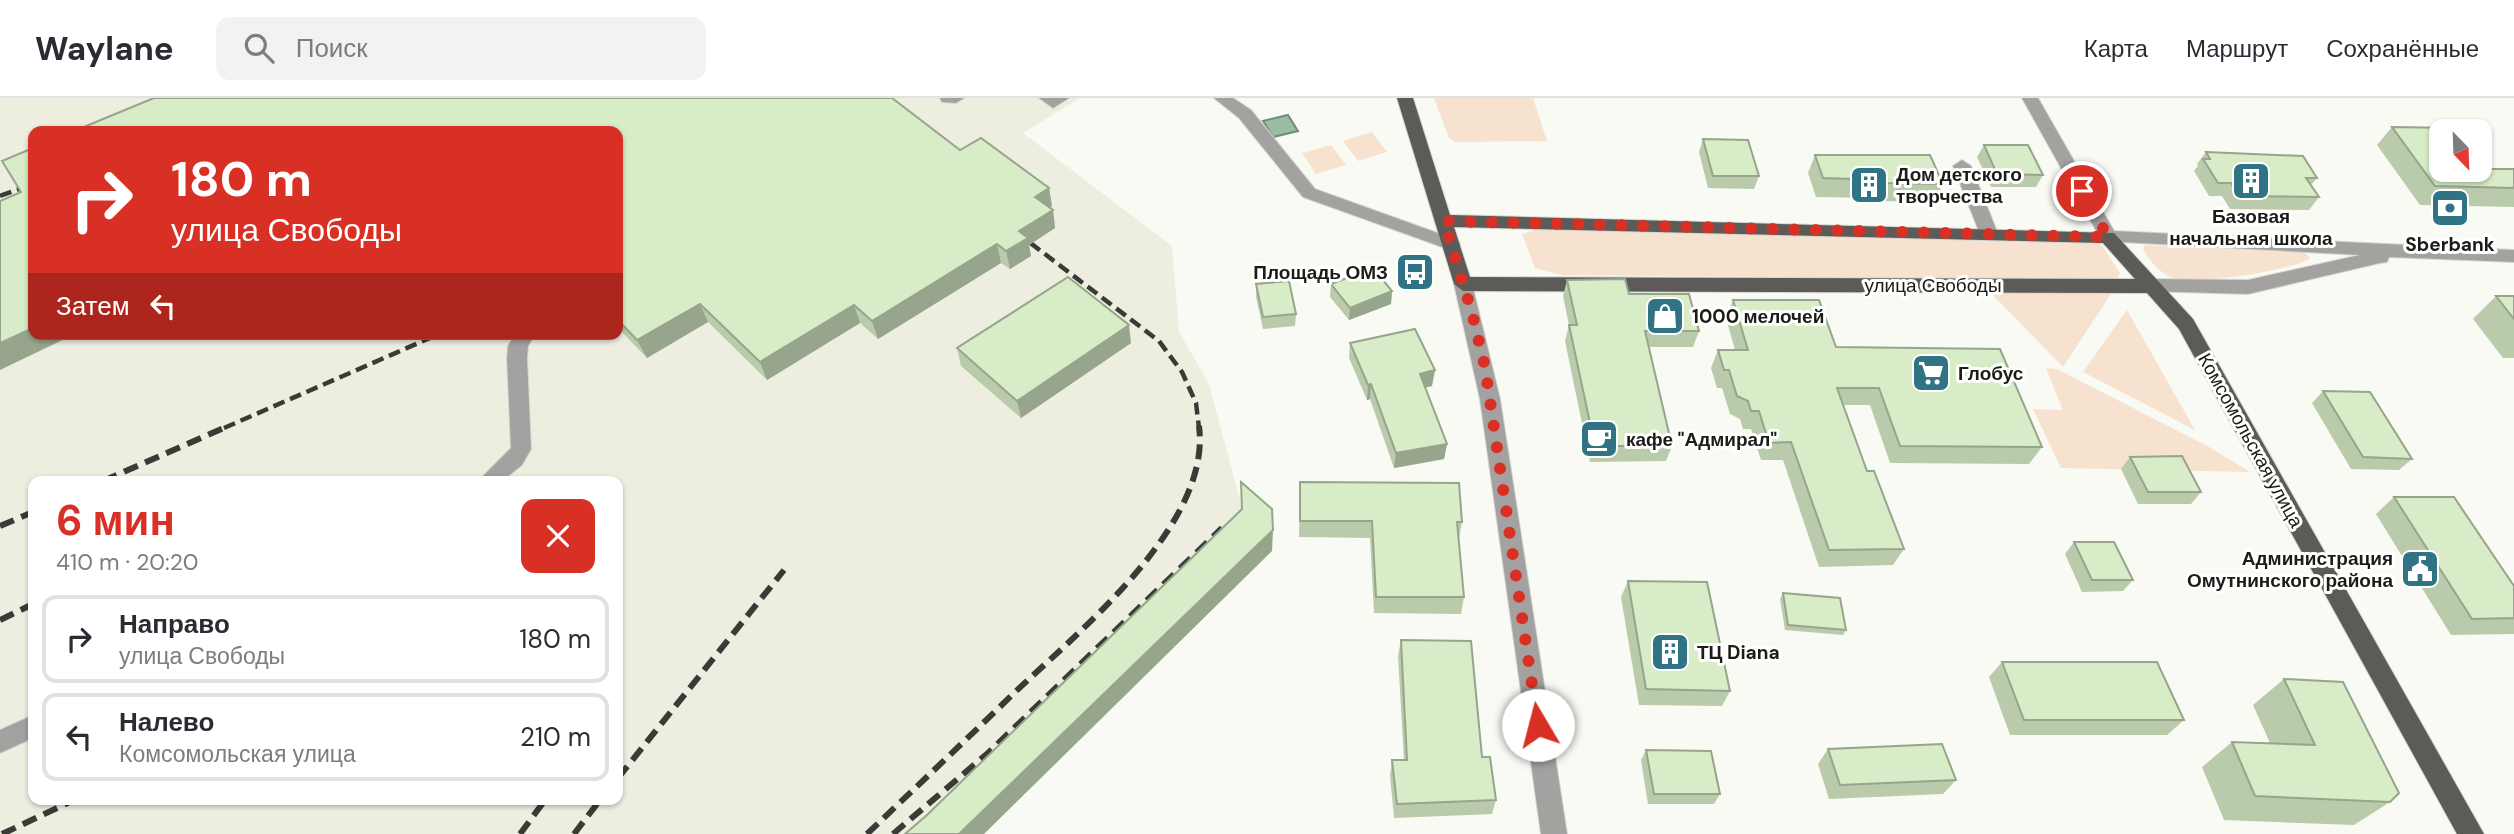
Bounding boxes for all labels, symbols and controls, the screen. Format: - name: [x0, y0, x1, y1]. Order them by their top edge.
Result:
- search box: [216, 17, 706, 80]
- text: Waylane: [35, 27, 174, 70]
- icon: search: [240, 29, 278, 67]
- text: Поиск: [296, 31, 368, 65]
- text: Карта: [2084, 33, 2148, 64]
- text: Маршрут: [2186, 33, 2288, 64]
- text: Сохранённые: [2326, 33, 2479, 64]
- north arrow: [2429, 119, 2492, 182]
- map controls: [2429, 119, 2492, 182]
- text: 180 m: [171, 147, 312, 211]
- icon: right: [56, 154, 147, 245]
- building icon: Базовая начальная школа: [2230, 160, 2272, 202]
- pin: [2052, 161, 2112, 221]
- place label: Дом детского творчества: [1896, 162, 2022, 209]
- building icon: Дом детского творчества: [1848, 164, 1890, 206]
- icon: arrive: [2063, 172, 2101, 210]
- bank icon: Sberbank: [2429, 187, 2471, 229]
- place label: Базовая начальная школа: [2169, 204, 2333, 251]
- text: улица Свободы: [171, 209, 402, 251]
- place label: Sberbank: [2405, 232, 2495, 257]
- bus stop icon: Площадь ОМЗ: [1394, 251, 1436, 293]
- place label: Площадь ОМЗ: [1253, 260, 1388, 285]
- street label: улица Свободы: [1864, 273, 2002, 298]
- icon: left: [144, 287, 182, 325]
- text: Затем: [56, 289, 130, 323]
- shop icon: 1000 мелочей: [1644, 295, 1686, 337]
- place label: 1000 мелочей: [1692, 304, 1824, 329]
- street label: Комсомольская улица: [2192, 349, 2309, 532]
- supermarket icon: Глобус: [1910, 352, 1952, 394]
- place label: Глобус: [1958, 361, 2024, 386]
- cafe icon: кафе "Адмирал": [1578, 418, 1620, 460]
- place label: кафе "Адмирал": [1626, 427, 1777, 452]
- text: 6 мин: [56, 493, 175, 548]
- button: close: [521, 499, 595, 573]
- place label: Администрация Омутнинского района: [2187, 546, 2393, 593]
- text: 410 m · 20:20: [56, 547, 198, 577]
- public building icon: Администрация Омутнинского района: [2399, 548, 2441, 590]
- text: Направо: [119, 607, 230, 641]
- icon: right: [60, 620, 98, 658]
- text: 180 m: [519, 622, 591, 656]
- building icon: ТЦ Diana: [1649, 631, 1691, 673]
- place label: ТЦ Diana: [1697, 640, 1780, 665]
- text: улица Свободы: [119, 641, 285, 671]
- position arrow: [1501, 688, 1575, 762]
- text: Налево: [119, 705, 214, 739]
- icon: left: [60, 718, 98, 756]
- text: 210 m: [520, 720, 591, 754]
- text: Комсомольская улица: [119, 739, 356, 769]

